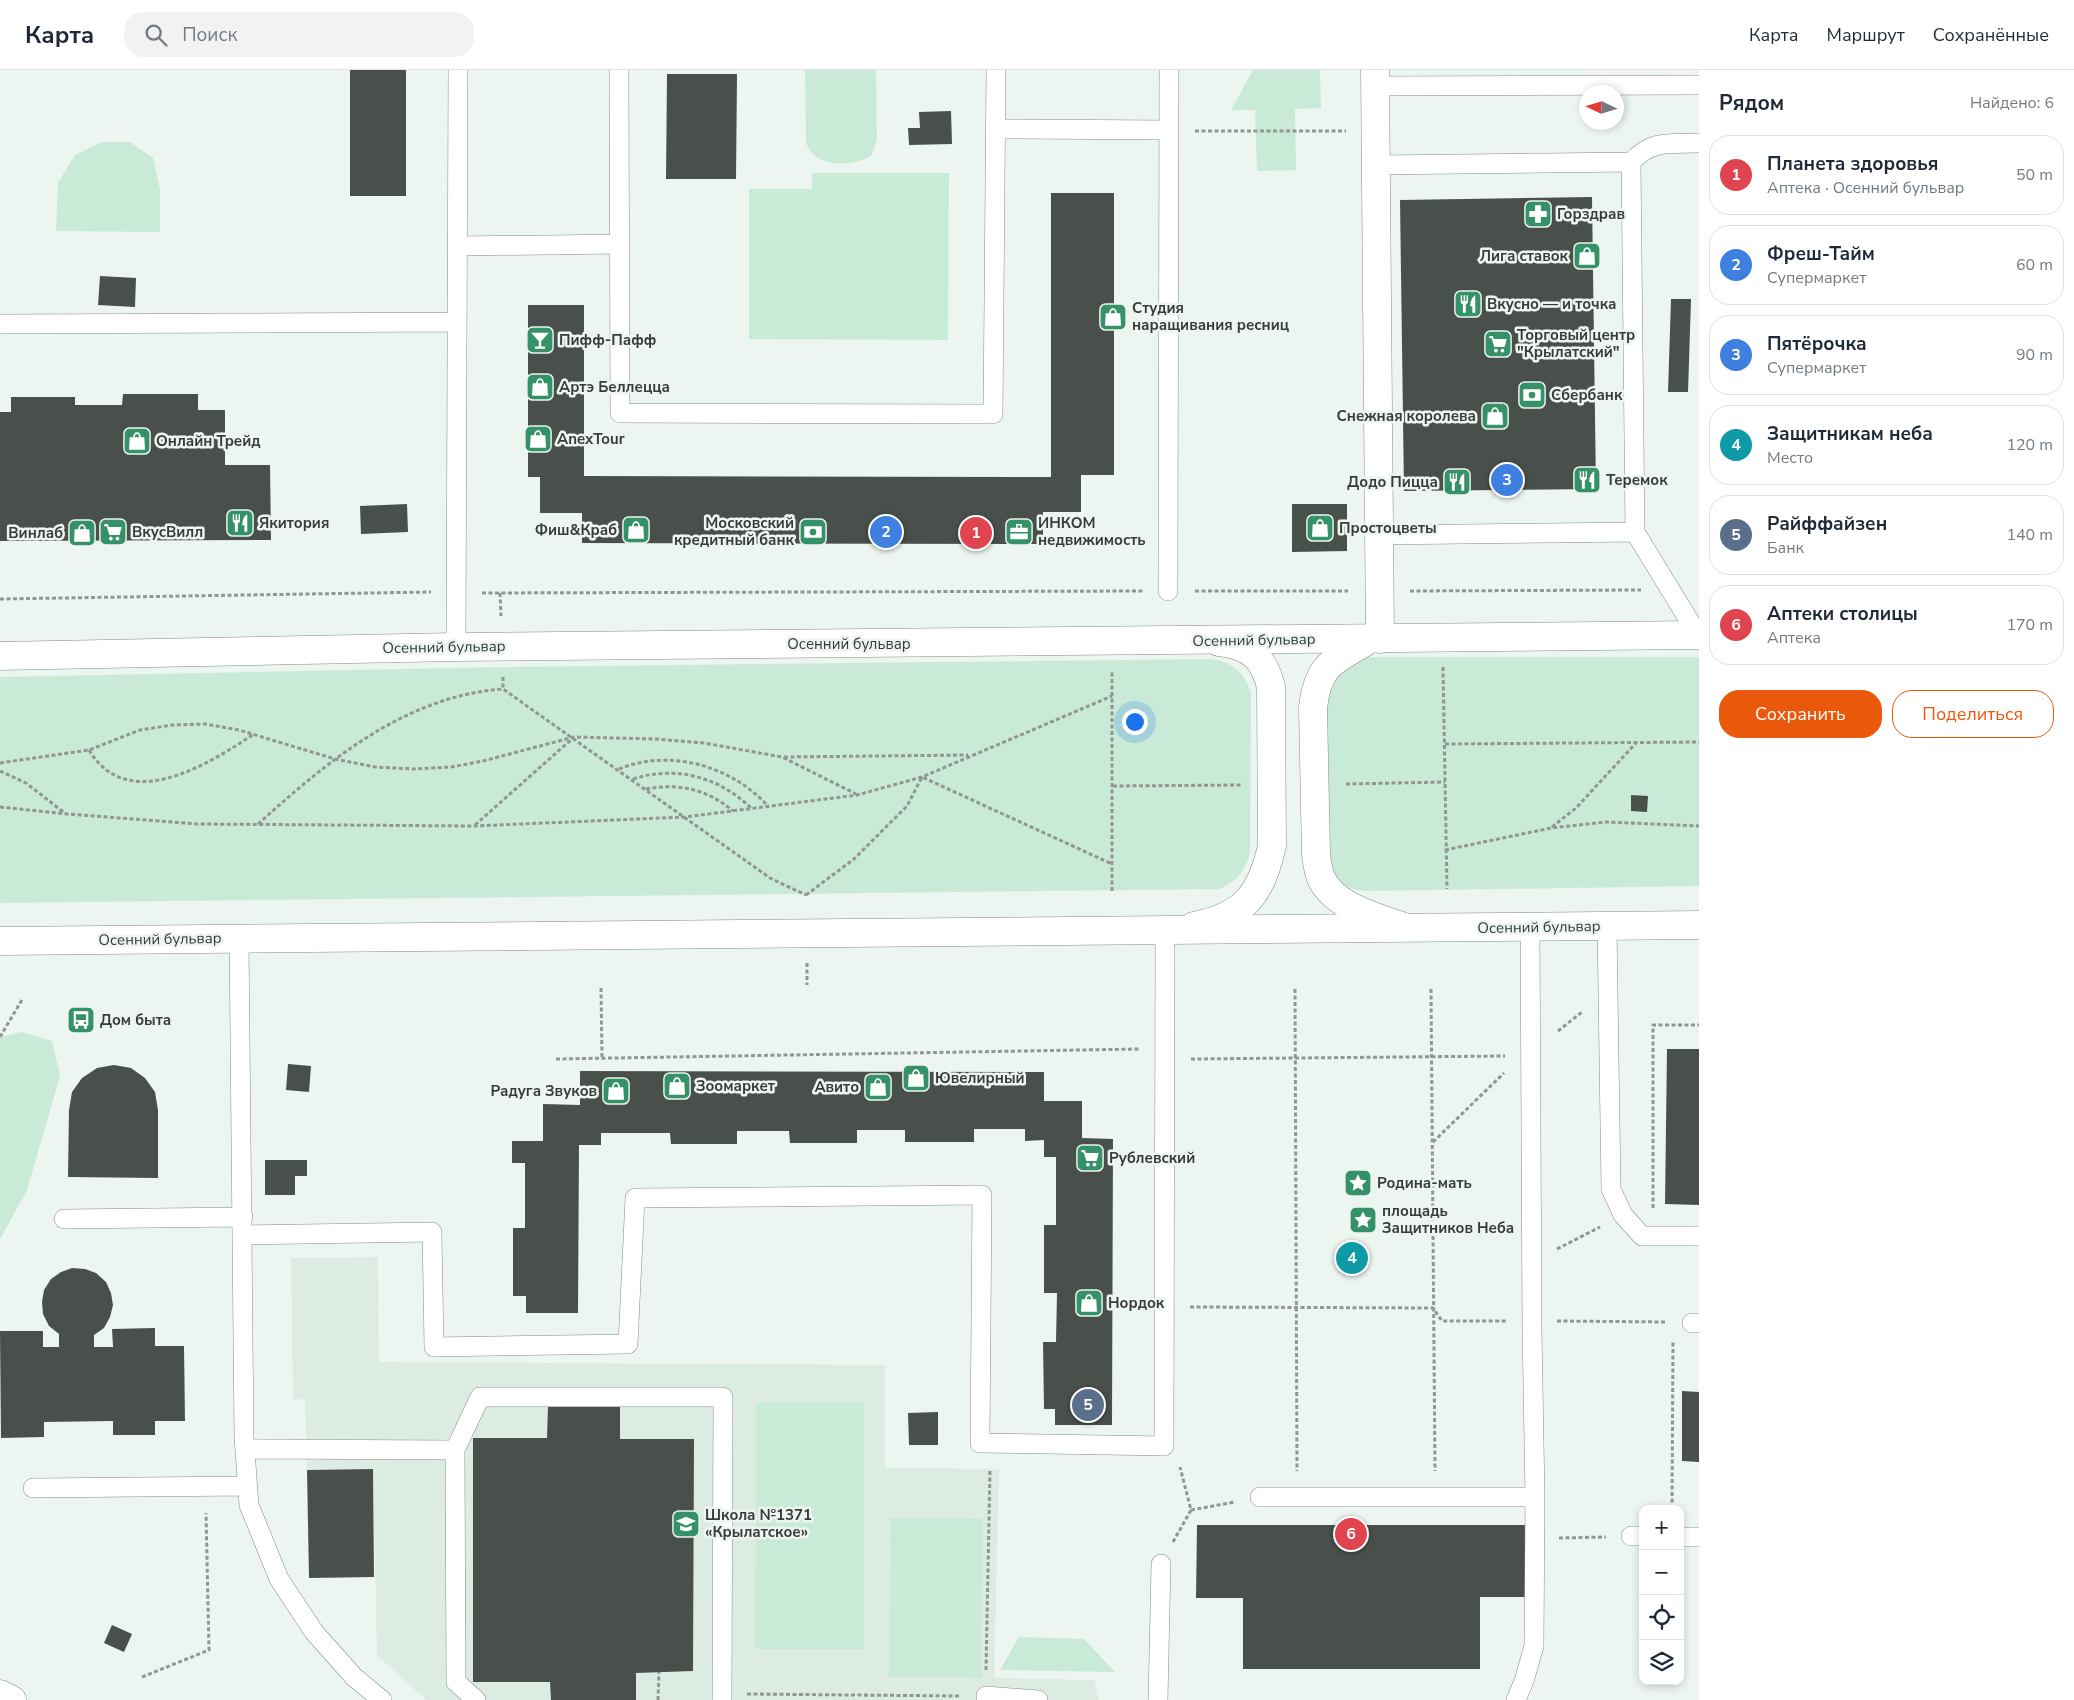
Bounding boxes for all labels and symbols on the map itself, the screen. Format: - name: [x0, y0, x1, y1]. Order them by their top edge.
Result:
- north arrow: [1579, 85, 1624, 130]
- pharmacy icon: Горздрав: [1523, 199, 1553, 229]
- place label: Горздрав: [1557, 204, 1625, 224]
- shop icon: Лига ставок: [1572, 241, 1602, 271]
- place label: Лига ставок: [1480, 246, 1569, 266]
- restaurant icon: Вкусно — и точка: [1453, 289, 1483, 319]
- place label: Вкусно — и точка: [1487, 294, 1616, 314]
- place label: Студия наращивания ресниц: [1132, 298, 1290, 335]
- shop icon: Студия наращивания ресниц: [1098, 302, 1128, 332]
- bar icon: Пифф-Пафф: [525, 325, 555, 355]
- place label: Торговый центр "Крылатский": [1517, 325, 1635, 362]
- supermarket icon: Торговый центр "Крылатский": [1483, 329, 1513, 359]
- place label: Пифф-Пафф: [559, 330, 656, 350]
- shop icon: Артэ Беллецца: [525, 372, 555, 402]
- place label: Артэ Беллецца: [559, 377, 670, 397]
- bank icon: Сбербанк: [1517, 380, 1547, 410]
- place label: Сбербанк: [1551, 385, 1623, 405]
- shop icon: Снежная королева: [1480, 401, 1510, 431]
- place label: Снежная королева: [1337, 406, 1476, 426]
- shop icon: AnexTour: [523, 424, 553, 454]
- shop icon: Онлайн Трейд: [122, 426, 152, 456]
- place label: AnexTour: [557, 429, 625, 449]
- place label: Онлайн Трейд: [156, 431, 261, 451]
- pin: 3: [1491, 461, 1523, 499]
- restaurant icon: Теремок: [1572, 465, 1602, 495]
- restaurant icon: Додо Пицца: [1442, 467, 1472, 497]
- place label: Теремок: [1606, 470, 1668, 490]
- place label: Додо Пицца: [1347, 472, 1438, 492]
- restaurant icon: Якитория: [225, 508, 255, 538]
- place label: Якитория: [259, 513, 329, 533]
- place label: Московский кредитный банк: [674, 513, 795, 550]
- pin: 2: [870, 513, 902, 551]
- place label: ИНКОМ недвижимость: [1038, 513, 1146, 550]
- shop icon: Простоцветы: [1305, 513, 1335, 543]
- pin: 1: [960, 514, 992, 552]
- shop icon: Фиш&Краб: [621, 515, 651, 545]
- supermarket icon: ВкусВилл: [98, 517, 128, 547]
- bank icon: Московский кредитный банк: [798, 517, 828, 547]
- office icon: ИНКОМ недвижимость: [1004, 517, 1034, 547]
- shop icon: Винлаб: [67, 518, 97, 548]
- place label: Простоцветы: [1339, 518, 1437, 538]
- place label: Фиш&Краб: [535, 520, 617, 540]
- place label: ВкусВилл: [132, 522, 203, 542]
- place label: Винлаб: [8, 523, 63, 543]
- street label: Осенний бульвар: [1192, 629, 1316, 651]
- street label: Осенний бульвар: [787, 634, 911, 654]
- street label: Осенний бульвар: [382, 636, 506, 658]
- your location: [1122, 709, 1148, 735]
- street label: Осенний бульвар: [1477, 916, 1601, 938]
- street label: Осенний бульвар: [98, 928, 222, 950]
- bus stop icon: Дом быта: [66, 1005, 96, 1035]
- place label: Дом быта: [100, 1010, 171, 1030]
- shop icon: Ювелирный: [901, 1063, 931, 1093]
- place label: Ювелирный: [935, 1068, 1025, 1088]
- shop icon: Зоомаркет: [662, 1071, 692, 1101]
- shop icon: Авито: [863, 1072, 893, 1102]
- shop icon: Радуга Звуков: [601, 1076, 631, 1106]
- place label: Зоомаркет: [696, 1076, 775, 1096]
- place label: Авито: [814, 1077, 859, 1097]
- place label: Радуга Звуков: [490, 1081, 597, 1101]
- supermarket icon: Рублевский: [1075, 1143, 1105, 1173]
- place label: Рублевский: [1109, 1148, 1195, 1168]
- place icon: Родина-мать: [1343, 1168, 1373, 1198]
- place label: Родина-мать: [1377, 1173, 1472, 1193]
- place label: площадь Защитников Неба: [1382, 1201, 1514, 1238]
- place icon: площадь Защитников Неба: [1348, 1205, 1378, 1235]
- pin: 4: [1336, 1239, 1368, 1277]
- shop icon: Нордок: [1074, 1288, 1104, 1318]
- place label: Нордок: [1108, 1293, 1165, 1313]
- pin: 5: [1072, 1386, 1104, 1424]
- place label: Школа №1371 «Крылатское»: [705, 1505, 812, 1542]
- school or university icon: Школа №1371 «Крылатское»: [671, 1509, 701, 1539]
- pin: 6: [1335, 1515, 1367, 1553]

